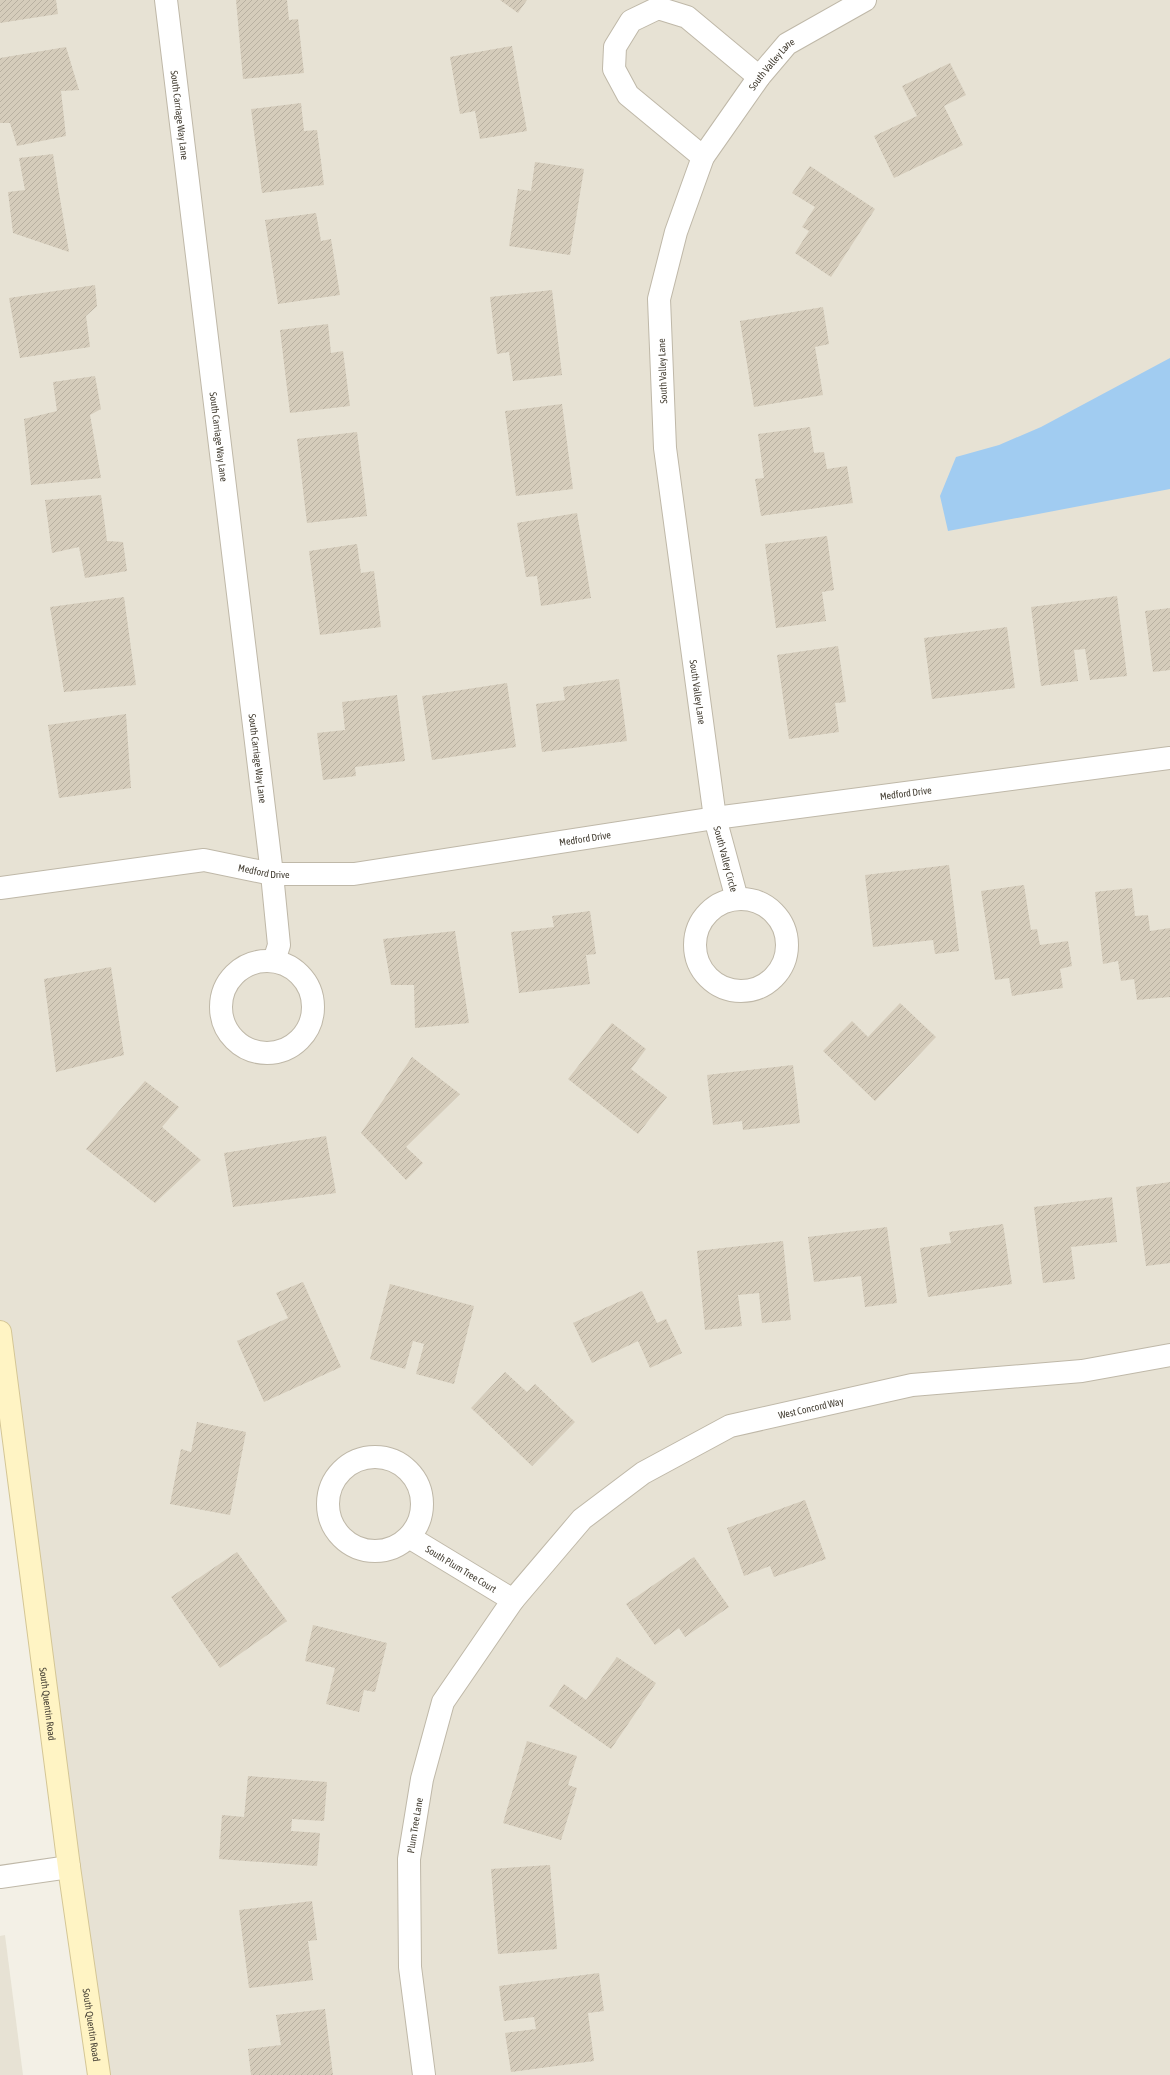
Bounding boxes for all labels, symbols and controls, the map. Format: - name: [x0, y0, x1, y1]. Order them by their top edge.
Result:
- street label: South Valley Lane: [747, 36, 797, 92]
- street label: South Carriage Way Lane: [169, 70, 190, 161]
- street label: South Valley Lane: [656, 338, 669, 404]
- street label: South Carriage Way Lane: [208, 392, 229, 483]
- street label: South Valley Lane: [688, 659, 708, 726]
- street label: South Carriage Way Lane: [247, 713, 268, 804]
- street label: Medford Drive: [879, 784, 933, 802]
- street label: South Valley Circle: [711, 825, 740, 894]
- street label: Medford Drive: [558, 829, 612, 848]
- street label: Medford Drive: [237, 862, 290, 880]
- street label: West Concord Way: [777, 1396, 845, 1421]
- street label: South Plum Tree Court: [423, 1543, 498, 1595]
- street label: South Quentin Road: [37, 1667, 58, 1741]
- street label: Plum Tree Lane: [405, 1796, 425, 1854]
- street label: South Quentin Road: [81, 1988, 102, 2062]

